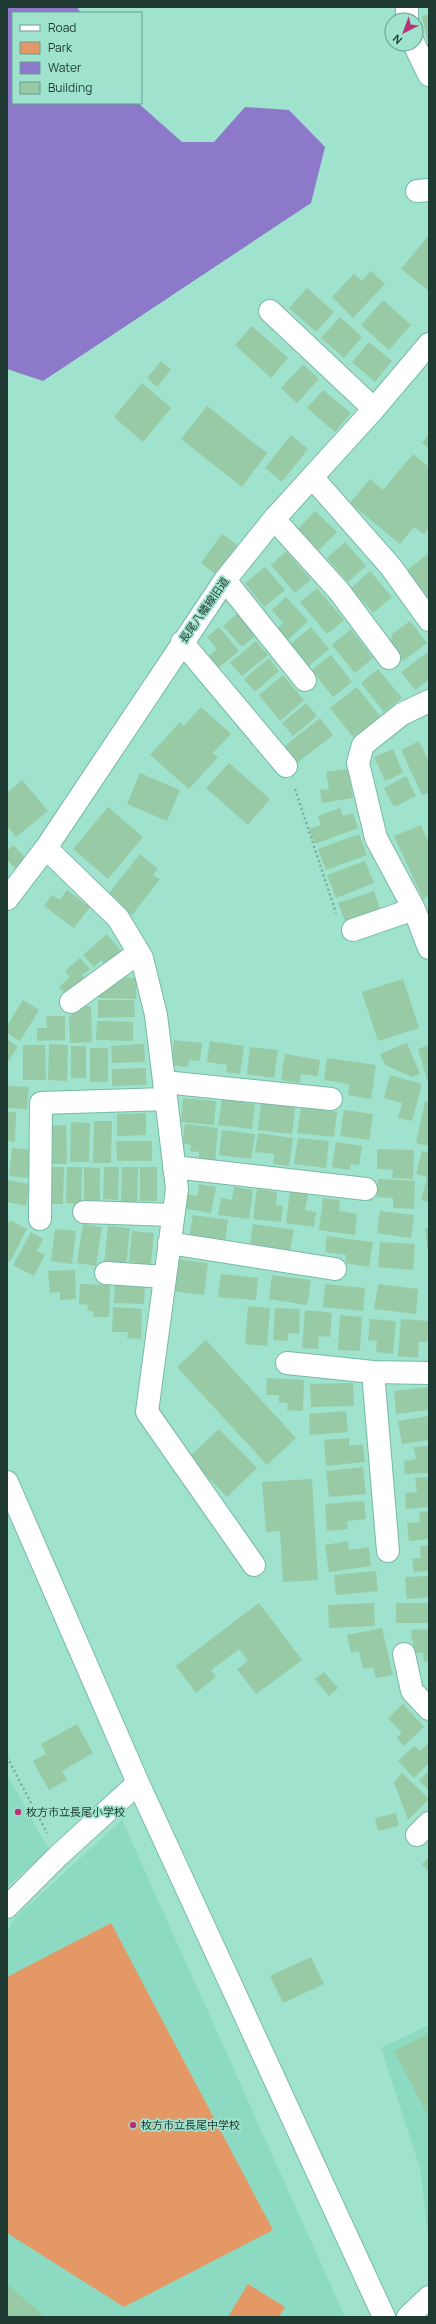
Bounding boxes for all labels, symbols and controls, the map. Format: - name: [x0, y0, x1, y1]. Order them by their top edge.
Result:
- legend: [12, 12, 142, 104]
- north arrow: [384, 12, 424, 52]
- text: Road: [48, 19, 76, 36]
- text: N: [389, 32, 405, 48]
- text: Park: [48, 39, 73, 56]
- text: Water: [48, 59, 82, 76]
- text: Building: [48, 79, 92, 96]
- street label: 長尾八幡線旧道: [175, 574, 232, 646]
- place label: 枚方市立長尾小学校: [26, 1804, 125, 1819]
- marker: 枚方市立長尾小学校: [13, 1807, 23, 1817]
- place label: 枚方市立長尾中学校: [141, 2117, 240, 2132]
- marker: 枚方市立長尾中学校: [128, 2120, 138, 2130]

